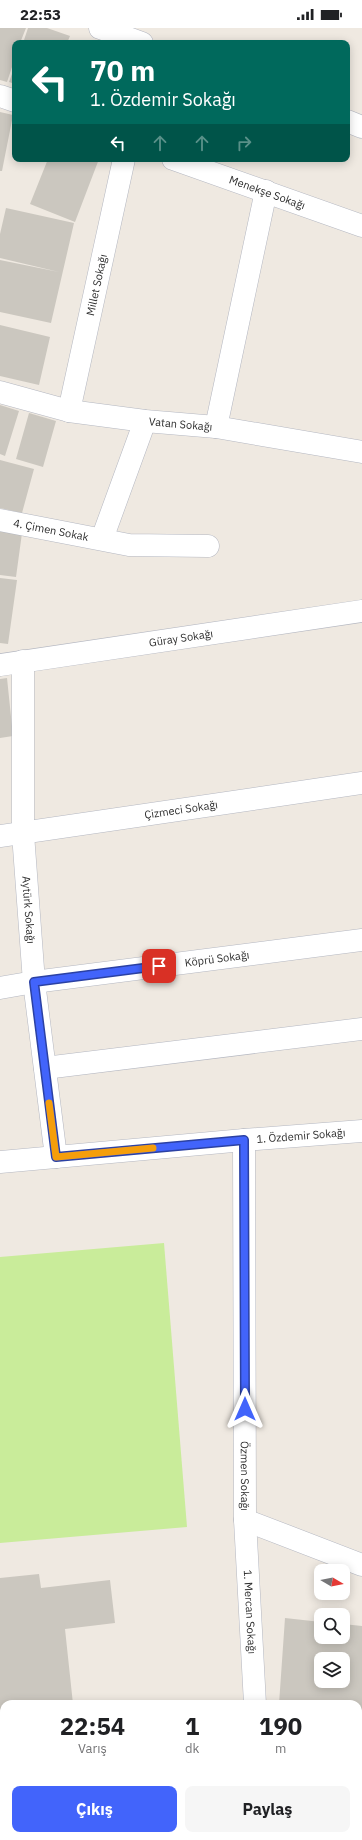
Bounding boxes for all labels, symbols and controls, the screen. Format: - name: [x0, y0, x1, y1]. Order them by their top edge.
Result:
- text: 22:53: [20, 5, 61, 24]
- text: 70 m: [90, 52, 155, 89]
- icon: left: [24, 56, 76, 108]
- text: 1. Özdemir Sokağı: [90, 88, 236, 111]
- icon: left: [107, 132, 129, 154]
- icon: ahead: [149, 132, 171, 154]
- icon: ahead: [191, 132, 213, 154]
- icon: right: [233, 132, 255, 154]
- street label: Menekşe Sokağı: [227, 172, 307, 212]
- street label: Millet Sokağı: [83, 253, 110, 317]
- street label: Vatan Sokağı: [148, 414, 213, 434]
- street label: 4. Çimen Sokak: [12, 516, 90, 544]
- street label: Güray Sokağı: [148, 626, 214, 650]
- street label: Çizmeci Sokağı: [143, 797, 219, 822]
- street label: Aytürk Sokağı: [19, 875, 38, 944]
- street label: Köprü Sokağı: [184, 948, 250, 970]
- pin: [142, 949, 176, 983]
- icon: arrive: [148, 955, 170, 977]
- street label: 1. Özdemir Sokağı: [256, 1125, 346, 1146]
- position arrow: [224, 1388, 266, 1430]
- street label: Özmen Sokağı: [238, 1441, 252, 1511]
- north arrow: [314, 1564, 350, 1600]
- map controls: [314, 1564, 350, 1688]
- street label: 1. Mercan Sokağı: [241, 1569, 259, 1654]
- button: search: [314, 1608, 350, 1644]
- button: layers: [314, 1652, 350, 1688]
- text: 22:54: [60, 1710, 125, 1742]
- text: 1: [185, 1710, 199, 1742]
- text: 190: [259, 1710, 302, 1742]
- text: Varış: [78, 1740, 107, 1757]
- text: dk: [185, 1740, 199, 1757]
- text: m: [275, 1740, 286, 1757]
- button: Çıkış: [12, 1786, 177, 1832]
- button: Paylaş: [185, 1786, 350, 1832]

